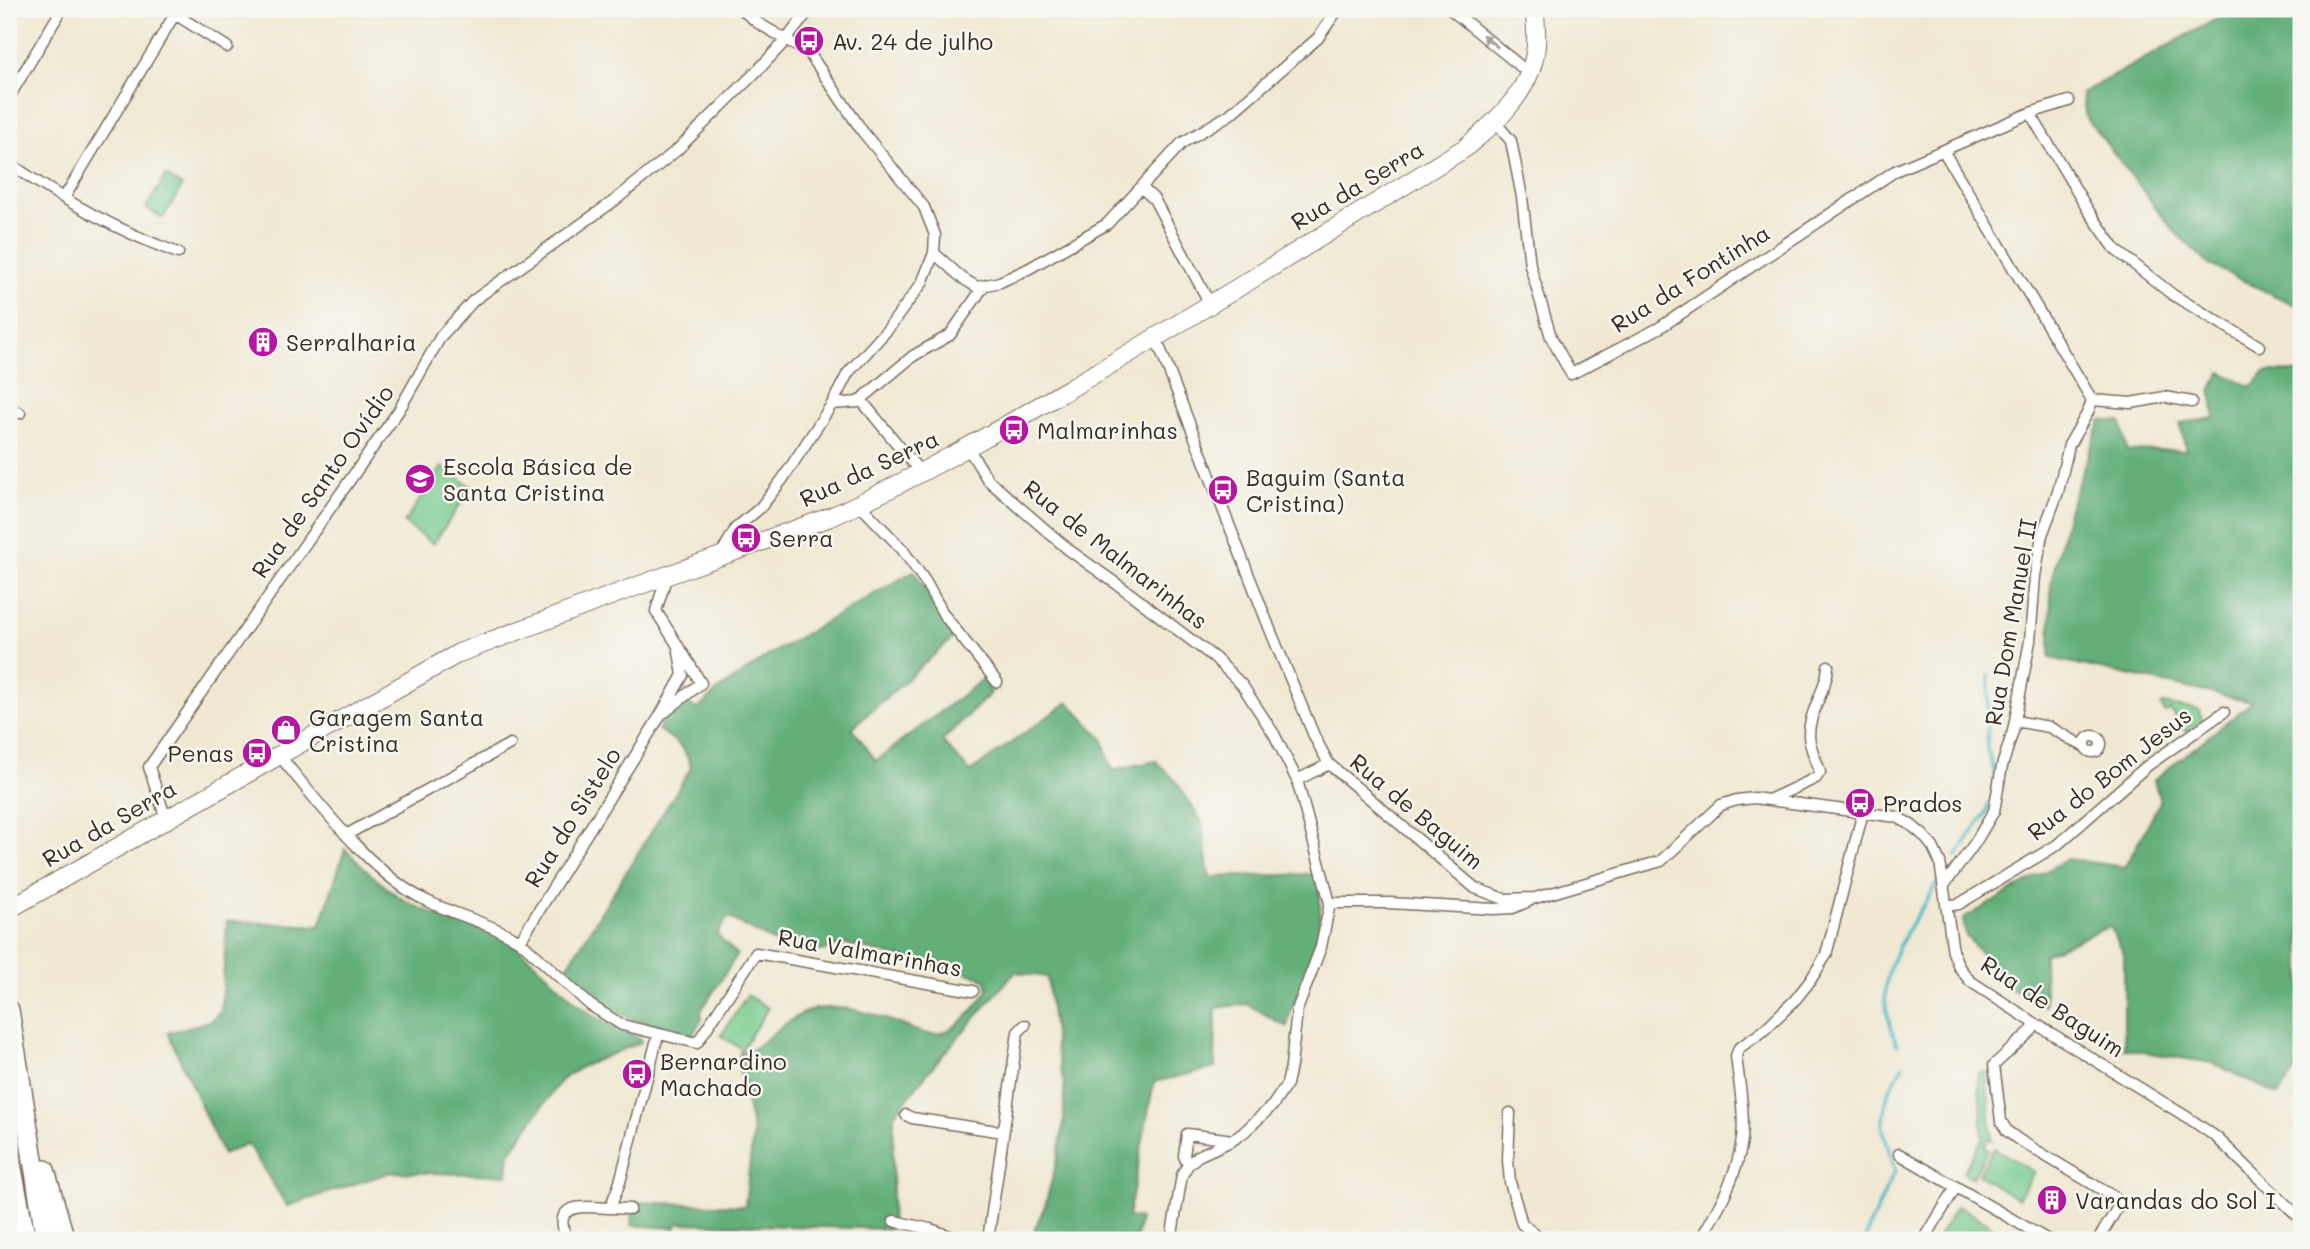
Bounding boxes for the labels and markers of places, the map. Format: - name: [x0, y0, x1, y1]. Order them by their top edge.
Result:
- bus stop icon: Av. 24 de julho: [792, 24, 826, 58]
- place label: Av. 24 de julho: [832, 26, 993, 56]
- building icon: Serralharia: [246, 325, 280, 359]
- place label: Serralharia: [286, 327, 417, 357]
- bus stop icon: Malmarinhas: [997, 413, 1031, 447]
- place label: Malmarinhas: [1037, 415, 1178, 445]
- place label: Escola Básica de Santa Cristina: [443, 451, 633, 507]
- school or university icon: Escola Básica de Santa Cristina: [403, 462, 437, 496]
- place label: Baguim (Santa Cristina): [1246, 462, 1406, 518]
- bus stop icon: Baguim (Santa Cristina): [1206, 473, 1240, 507]
- bus stop icon: Serra: [729, 521, 763, 555]
- place label: Serra: [769, 523, 834, 553]
- place label: Garagem Santa Cristina: [309, 702, 484, 758]
- shop icon: Garagem Santa Cristina: [269, 713, 303, 747]
- bus stop icon: Penas: [240, 736, 274, 770]
- place label: Penas: [167, 738, 234, 768]
- bus stop icon: Prados: [1843, 786, 1877, 820]
- place label: Prados: [1883, 788, 1962, 818]
- place label: Bernardino Machado: [660, 1046, 787, 1102]
- bus stop icon: Bernardino Machado: [620, 1057, 654, 1091]
- building icon: Varandas do Sol I: [2035, 1183, 2069, 1217]
- place label: Varandas do Sol I: [2075, 1185, 2276, 1215]

